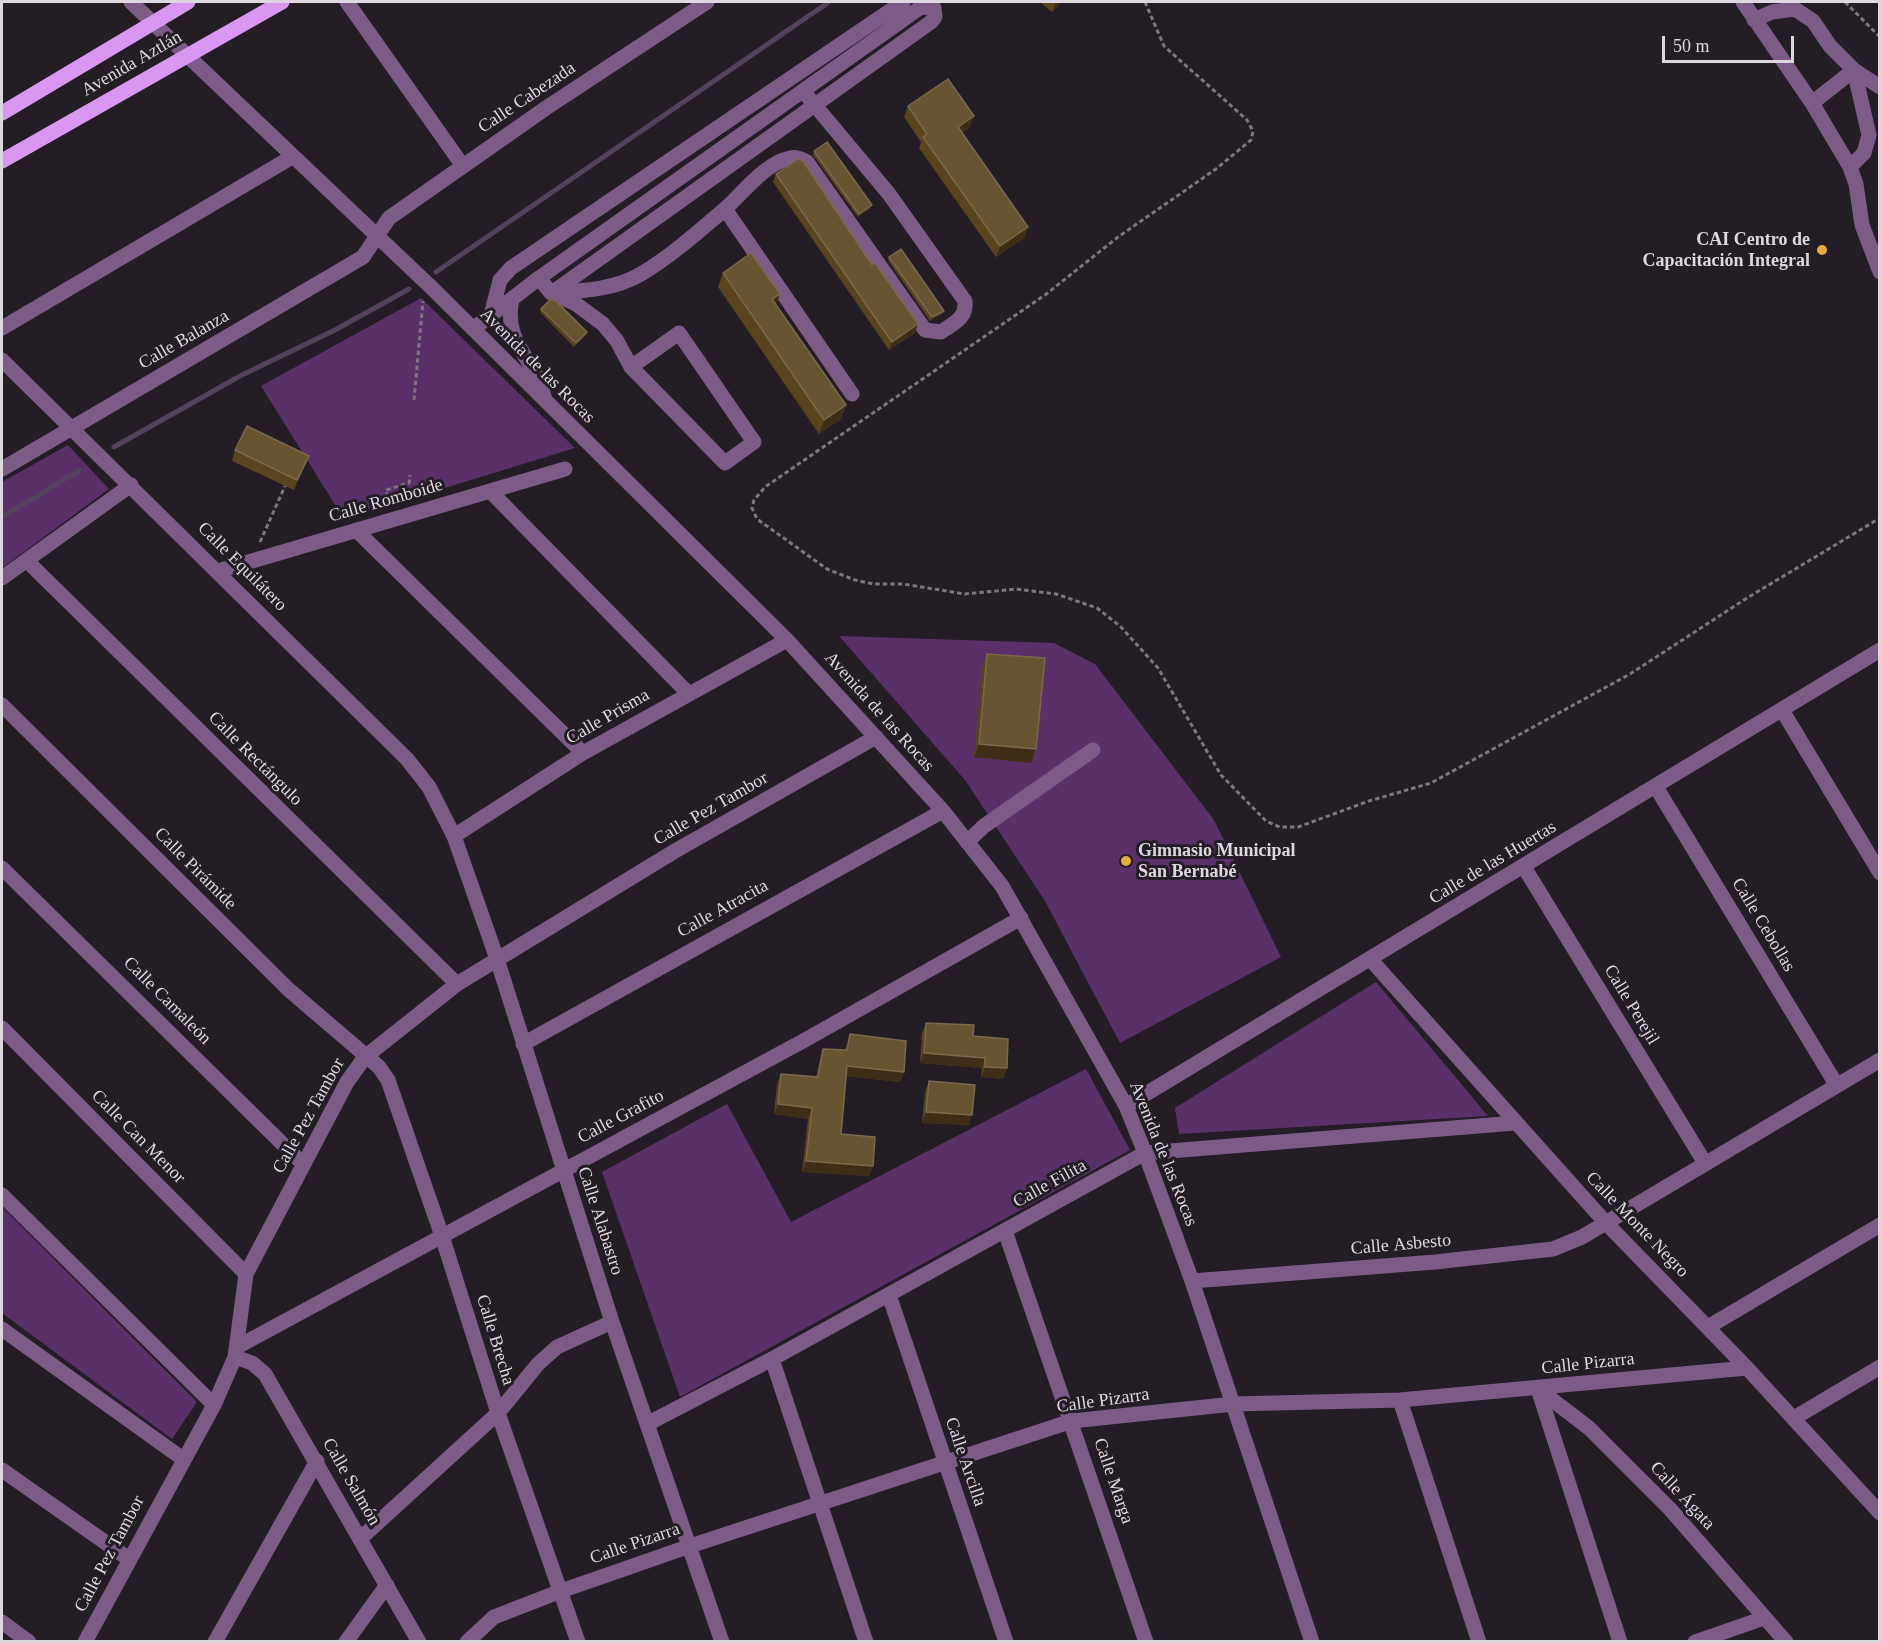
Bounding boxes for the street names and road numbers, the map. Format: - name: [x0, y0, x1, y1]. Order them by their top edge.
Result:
- street label: Avenida Aztlán: [78, 27, 186, 101]
- street label: Calle Cabezada: [474, 58, 580, 138]
- street label: Avenida de las Rocas: [475, 304, 599, 428]
- street label: Calle Balanza: [135, 306, 233, 374]
- street label: Calle Romboide: [327, 474, 445, 528]
- street label: Calle Equilátero: [193, 518, 291, 616]
- street label: Avenida de las Rocas: [819, 648, 939, 776]
- street label: Calle Prisma: [563, 685, 653, 749]
- street label: Calle Rectángulo: [203, 707, 307, 811]
- street label: Calle Pez Tambor: [650, 767, 772, 851]
- street label: Calle de las Huertas: [1426, 817, 1560, 909]
- street label: Calle Pirámide: [149, 823, 241, 915]
- street label: Calle Cebollas: [1727, 874, 1799, 976]
- street label: Calle Atracita: [674, 875, 772, 943]
- street label: Calle Camaleón: [119, 953, 215, 1049]
- street label: Calle Perejil: [1599, 961, 1663, 1049]
- street label: Calle Pez Tambor: [268, 1054, 350, 1178]
- street label: Avenida de las Rocas: [1124, 1079, 1202, 1229]
- street label: Calle Grafito: [574, 1085, 668, 1149]
- street label: Calle Can Menor: [87, 1086, 189, 1188]
- street label: Calle Filita: [1010, 1155, 1090, 1213]
- street label: Calle Alabastro: [572, 1164, 628, 1278]
- street label: Calle Monte Negro: [1581, 1168, 1693, 1282]
- street label: Calle Asbesto: [1350, 1230, 1452, 1260]
- street label: Calle Brecha: [471, 1292, 519, 1388]
- street label: Calle Pizarra: [1540, 1348, 1636, 1380]
- street label: Calle Pizarra: [1055, 1384, 1151, 1418]
- street label: Calle Arcilla: [940, 1415, 990, 1509]
- street label: Calle Salmón: [317, 1434, 385, 1530]
- street label: Calle Marga: [1088, 1435, 1138, 1527]
- street label: Calle Ágata: [1645, 1457, 1719, 1535]
- street label: Calle Pez Tambor: [70, 1492, 150, 1616]
- street label: Calle Pizarra: [587, 1519, 683, 1569]

